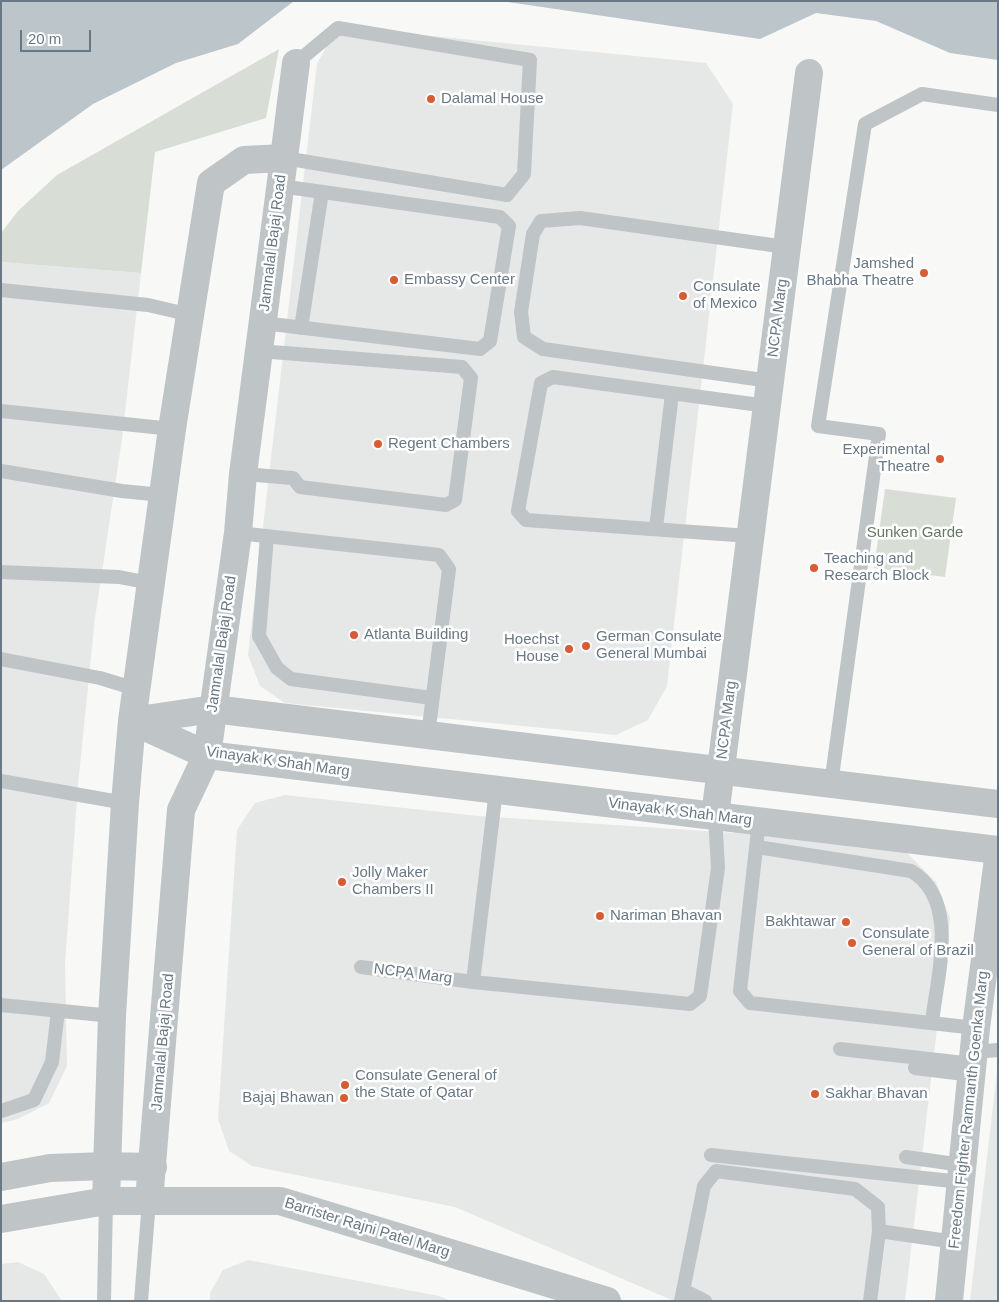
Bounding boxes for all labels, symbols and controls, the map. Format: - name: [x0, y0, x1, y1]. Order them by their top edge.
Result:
- scale bar: [22, 20, 94, 52]
- text: 20 m: [28, 30, 61, 47]
- place label: Dalamal House: [441, 90, 544, 108]
- marker: Dalamal House: [425, 93, 437, 105]
- street label: Jamnalal Bajaj Road: [256, 174, 290, 312]
- place label: Jamshed Bhabha Theatre: [806, 255, 914, 290]
- marker: Jamshed Bhabha Theatre: [918, 267, 930, 279]
- place label: Embassy Center: [404, 271, 515, 289]
- marker: Embassy Center: [388, 274, 400, 286]
- place label: Consulate of Mexico: [693, 278, 761, 313]
- street label: NCPA Marg: [764, 278, 792, 358]
- marker: Consulate of Mexico: [677, 290, 689, 302]
- place label: Regent Chambers: [388, 435, 510, 453]
- marker: Regent Chambers: [372, 438, 384, 450]
- place label: Experimental Theatre: [842, 441, 930, 476]
- marker: Experimental Theatre: [934, 453, 946, 465]
- park label: Sunken Garde: [867, 524, 963, 542]
- place label: Teaching and Research Block: [824, 550, 929, 585]
- marker: Teaching and Research Block: [808, 562, 820, 574]
- street label: Jamnalal Bajaj Road: [204, 575, 240, 713]
- place label: Atlanta Building: [364, 626, 468, 644]
- place label: German Consulate General Mumbai: [596, 628, 722, 663]
- marker: Atlanta Building: [348, 629, 360, 641]
- place label: Hoechst House: [504, 631, 559, 666]
- marker: German Consulate General Mumbai: [580, 640, 592, 652]
- marker: Hoechst House: [563, 643, 575, 655]
- street label: NCPA Marg: [713, 680, 741, 760]
- street label: Vinayak K Shah Marg: [205, 743, 351, 781]
- street label: Vinayak K Shah Marg: [607, 794, 753, 830]
- place label: Jolly Maker Chambers II: [352, 864, 434, 899]
- marker: Jolly Maker Chambers II: [336, 876, 348, 888]
- place label: Nariman Bhavan: [610, 907, 722, 925]
- marker: Nariman Bhavan: [594, 910, 606, 922]
- place label: Bakhtawar: [765, 913, 836, 931]
- marker: Bakhtawar: [840, 916, 852, 928]
- place label: Consulate General of Brazil: [862, 925, 974, 960]
- marker: Consulate General of Brazil: [846, 937, 858, 949]
- street label: NCPA Marg: [373, 960, 453, 988]
- street label: Freedom Fighter Ramnanth Goenka Marg: [945, 970, 993, 1250]
- street label: Jamnalal Bajaj Road: [148, 973, 178, 1111]
- place label: Consulate General of the State of Qatar: [355, 1067, 497, 1102]
- marker: Consulate General of the State of Qatar: [339, 1079, 351, 1091]
- place label: Sakhar Bhavan: [825, 1085, 928, 1103]
- marker: Sakhar Bhavan: [809, 1088, 821, 1100]
- place label: Bajaj Bhawan: [242, 1089, 334, 1107]
- marker: Bajaj Bhawan: [338, 1092, 350, 1104]
- street label: Barrister Rajni Patel Marg: [282, 1194, 452, 1262]

